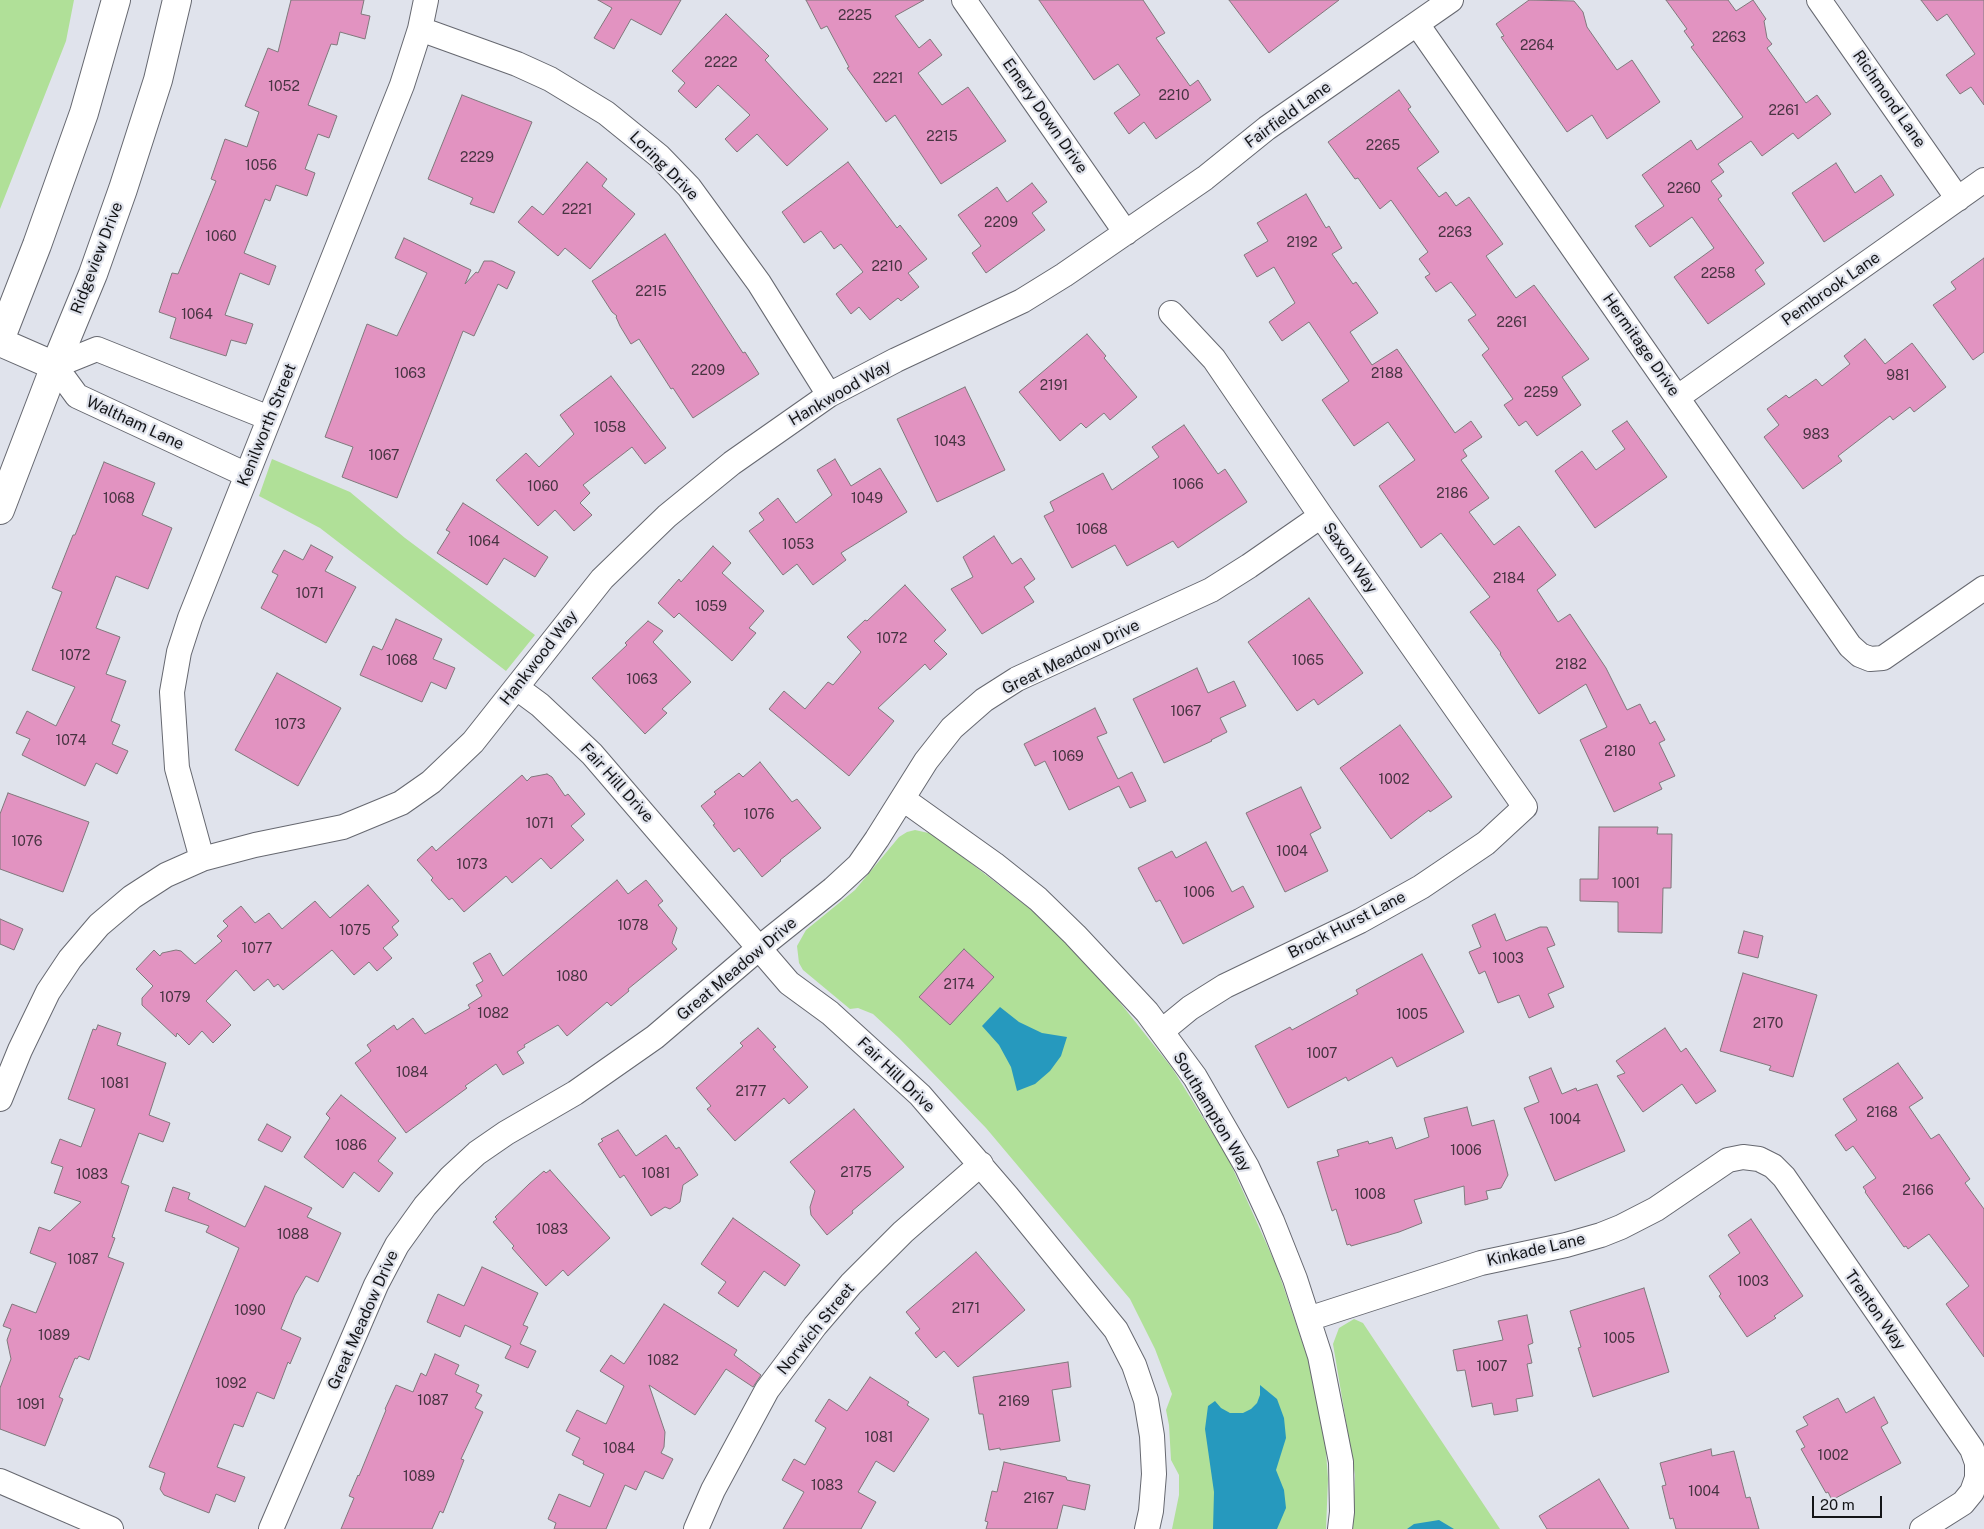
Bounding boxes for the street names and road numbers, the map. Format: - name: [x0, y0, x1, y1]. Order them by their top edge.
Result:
- street label: Richmond Lane: [1848, 47, 1930, 151]
- street label: Emery Down Drive: [998, 55, 1092, 177]
- street label: Fairfield Lane: [1241, 77, 1335, 153]
- street label: Loring Drive: [626, 128, 702, 204]
- street label: Ridgeview Drive: [67, 199, 127, 317]
- street label: Pembrook Lane: [1778, 248, 1884, 330]
- street label: Hermitage Drive: [1598, 290, 1684, 400]
- street label: Hankwood Way: [785, 356, 895, 430]
- street label: Kenilworth Street: [234, 361, 300, 489]
- street label: Waltham Lane: [83, 392, 187, 454]
- street label: Saxon Way: [1319, 519, 1381, 597]
- street label: Hankwood Way: [496, 607, 582, 709]
- street label: Great Meadow Drive: [999, 615, 1143, 699]
- street label: Fair Hill Drive: [576, 739, 658, 827]
- street label: Brock Hurst Lane: [1285, 887, 1409, 963]
- street label: Great Meadow Drive: [673, 913, 801, 1025]
- street label: Fair Hill Drive: [853, 1033, 939, 1117]
- street label: Southampton Way: [1169, 1049, 1255, 1175]
- street label: Kinkade Lane: [1485, 1229, 1587, 1271]
- street label: Great Meadow Drive: [324, 1247, 402, 1393]
- street label: Trenton Way: [1840, 1266, 1910, 1354]
- street label: Norwich Street: [773, 1279, 859, 1379]

